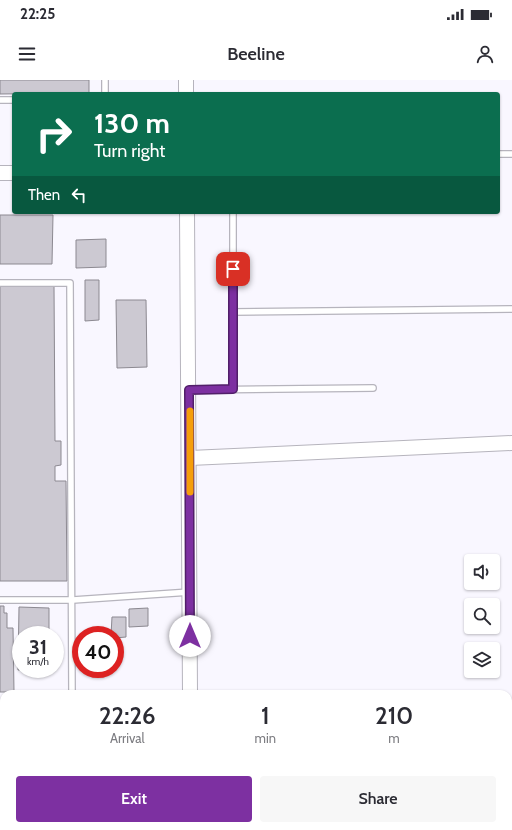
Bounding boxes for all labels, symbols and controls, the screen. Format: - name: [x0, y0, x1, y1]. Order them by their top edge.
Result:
- text: 22:25: [20, 5, 55, 23]
- icon: menu: [16, 43, 38, 65]
- text: Beeline: [227, 43, 285, 65]
- icon: person: [474, 43, 496, 65]
- text: 130 m: [94, 106, 170, 140]
- icon: right: [28, 108, 80, 160]
- text: Turn right: [94, 140, 165, 162]
- icon: left: [68, 184, 90, 206]
- text: Then: [28, 186, 60, 204]
- pin: [216, 252, 250, 286]
- icon: arrive: [222, 258, 244, 280]
- map controls: [464, 554, 500, 678]
- button: sound: [464, 554, 500, 590]
- button: search: [464, 598, 500, 634]
- position arrow: [169, 615, 211, 657]
- speed limit sign: 40: [72, 626, 124, 678]
- text: 31: [29, 635, 47, 659]
- button: layers: [464, 642, 500, 678]
- text: km/h: [27, 655, 49, 668]
- text: 22:26: [99, 701, 156, 730]
- text: 1: [261, 701, 270, 730]
- text: 210: [375, 701, 413, 730]
- text: Arrival: [110, 730, 145, 746]
- text: min: [255, 730, 276, 746]
- text: m: [388, 730, 400, 746]
- button: Exit: [16, 776, 252, 822]
- button: Share: [260, 776, 496, 822]

